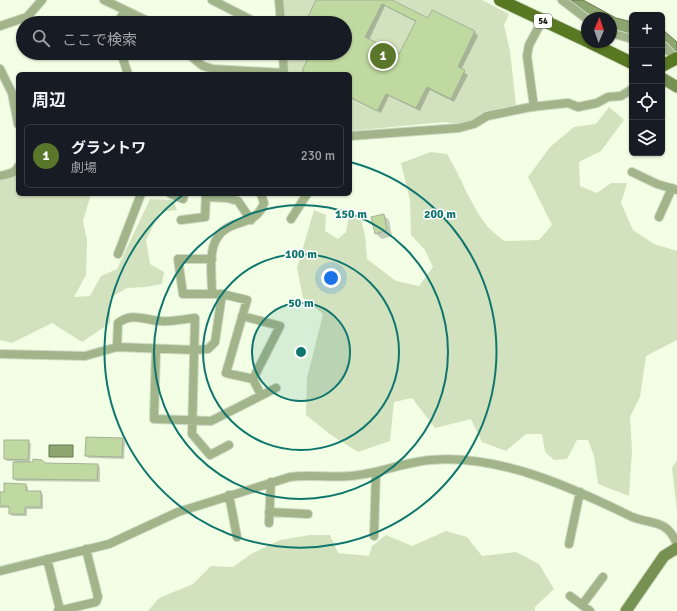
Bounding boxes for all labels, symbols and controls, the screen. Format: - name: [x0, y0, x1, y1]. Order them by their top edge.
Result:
- north arrow: [581, 12, 617, 48]
- map controls: [629, 12, 665, 156]
- button: +: [629, 12, 665, 48]
- road number: 54: [534, 14, 552, 28]
- search box: [16, 16, 352, 60]
- icon: search: [30, 27, 52, 49]
- text: ここで検索: [62, 31, 137, 49]
- pin: 1: [370, 41, 396, 71]
- button: −: [629, 48, 665, 84]
- button: locate: [629, 84, 665, 120]
- text: 周辺: [32, 90, 66, 111]
- button: layers: [629, 120, 665, 156]
- text: グラントワ: [71, 139, 146, 157]
- text: 1: [42, 148, 50, 164]
- text: 230 m: [301, 148, 335, 164]
- text: 劇場: [71, 160, 97, 176]
- text: 150 m: [335, 207, 367, 222]
- text: 200 m: [424, 207, 456, 222]
- text: 100 m: [285, 247, 317, 262]
- your location: [321, 268, 341, 288]
- text: 50 m: [288, 296, 314, 311]
- centre of rings: [294, 345, 308, 359]

